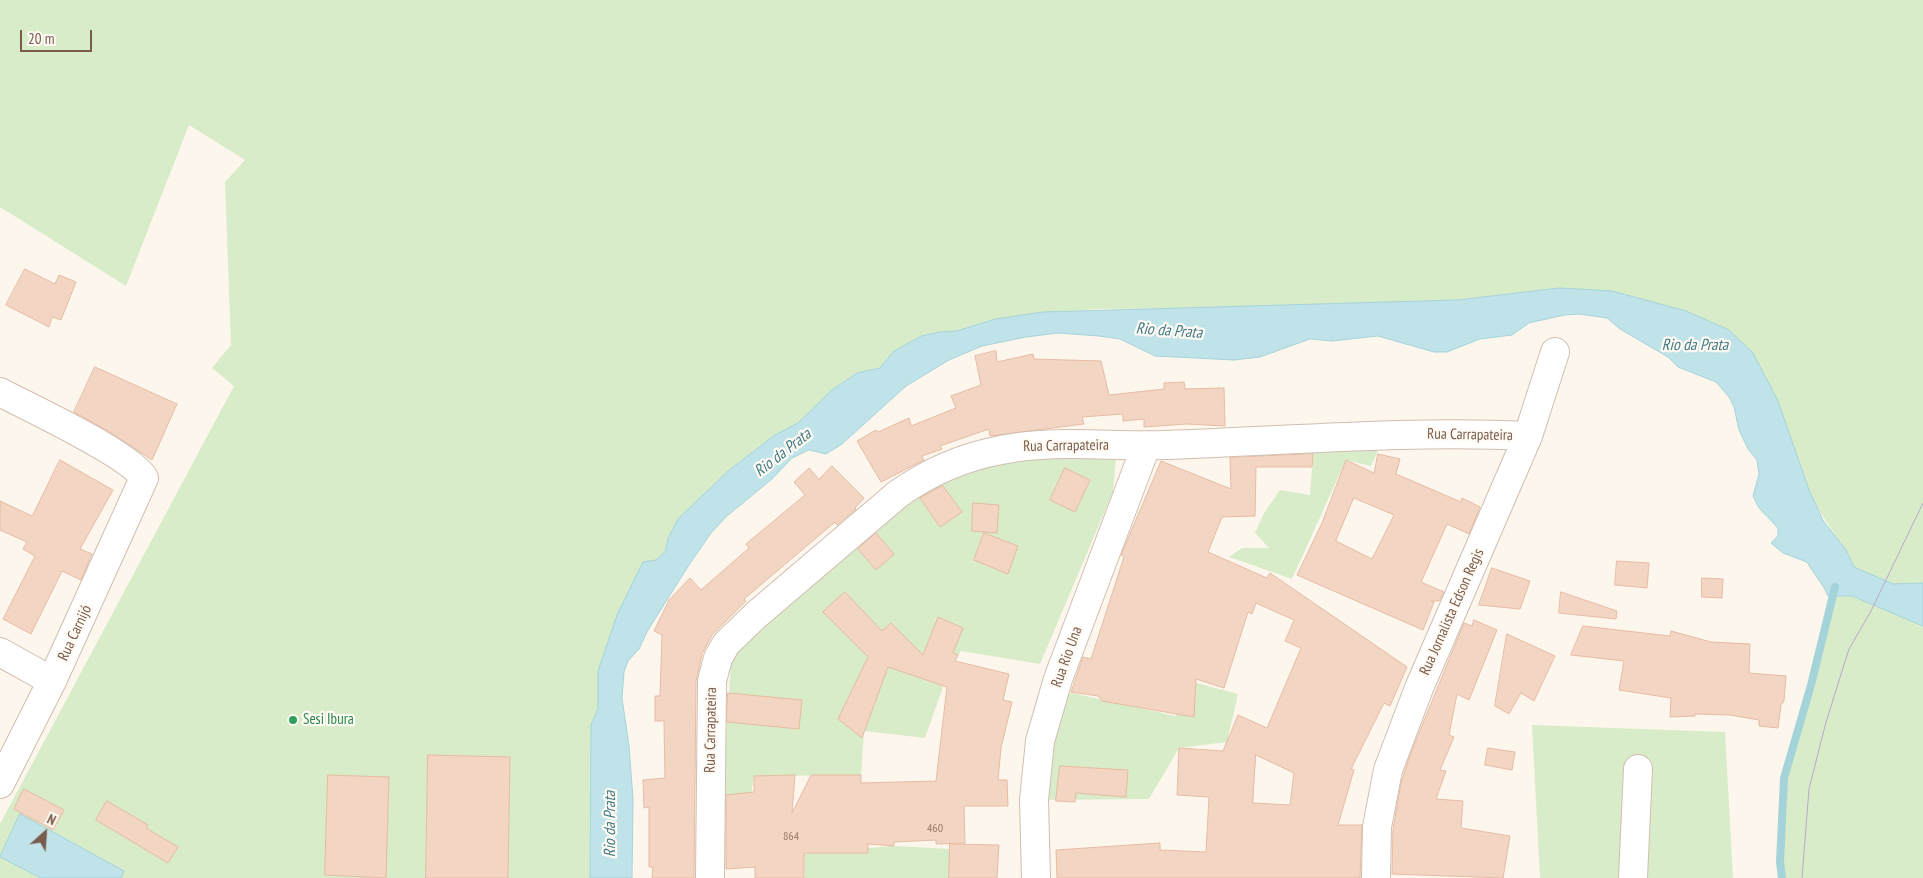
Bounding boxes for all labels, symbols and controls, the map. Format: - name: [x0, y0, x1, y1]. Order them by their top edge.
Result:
- scale bar: [22, 20, 95, 52]
- text: 20 m: [28, 29, 54, 48]
- water label: Rio da Prata: [1135, 319, 1203, 343]
- water label: Rio da Prata: [1662, 335, 1728, 355]
- water label: Rio da Prata: [751, 425, 815, 481]
- street label: Rua Carrapateira: [1427, 425, 1513, 445]
- street label: Rua Carrapateira: [1023, 436, 1109, 456]
- street label: Rua Jornalista Edson Regis: [1416, 546, 1488, 678]
- street label: Rua Carnijó: [54, 602, 96, 664]
- street label: Rua Rio Una: [1048, 624, 1086, 690]
- street label: Rua Carrapateira: [701, 687, 721, 773]
- place label: Sesi Ibura: [303, 711, 354, 729]
- marker: Sesi Ibura: [287, 714, 299, 726]
- water label: Rio da Prata: [600, 791, 620, 857]
- north arrow: [20, 808, 70, 858]
- text: N: [44, 810, 59, 829]
- house number: 460: [927, 822, 943, 836]
- house number: 864: [783, 830, 799, 844]

